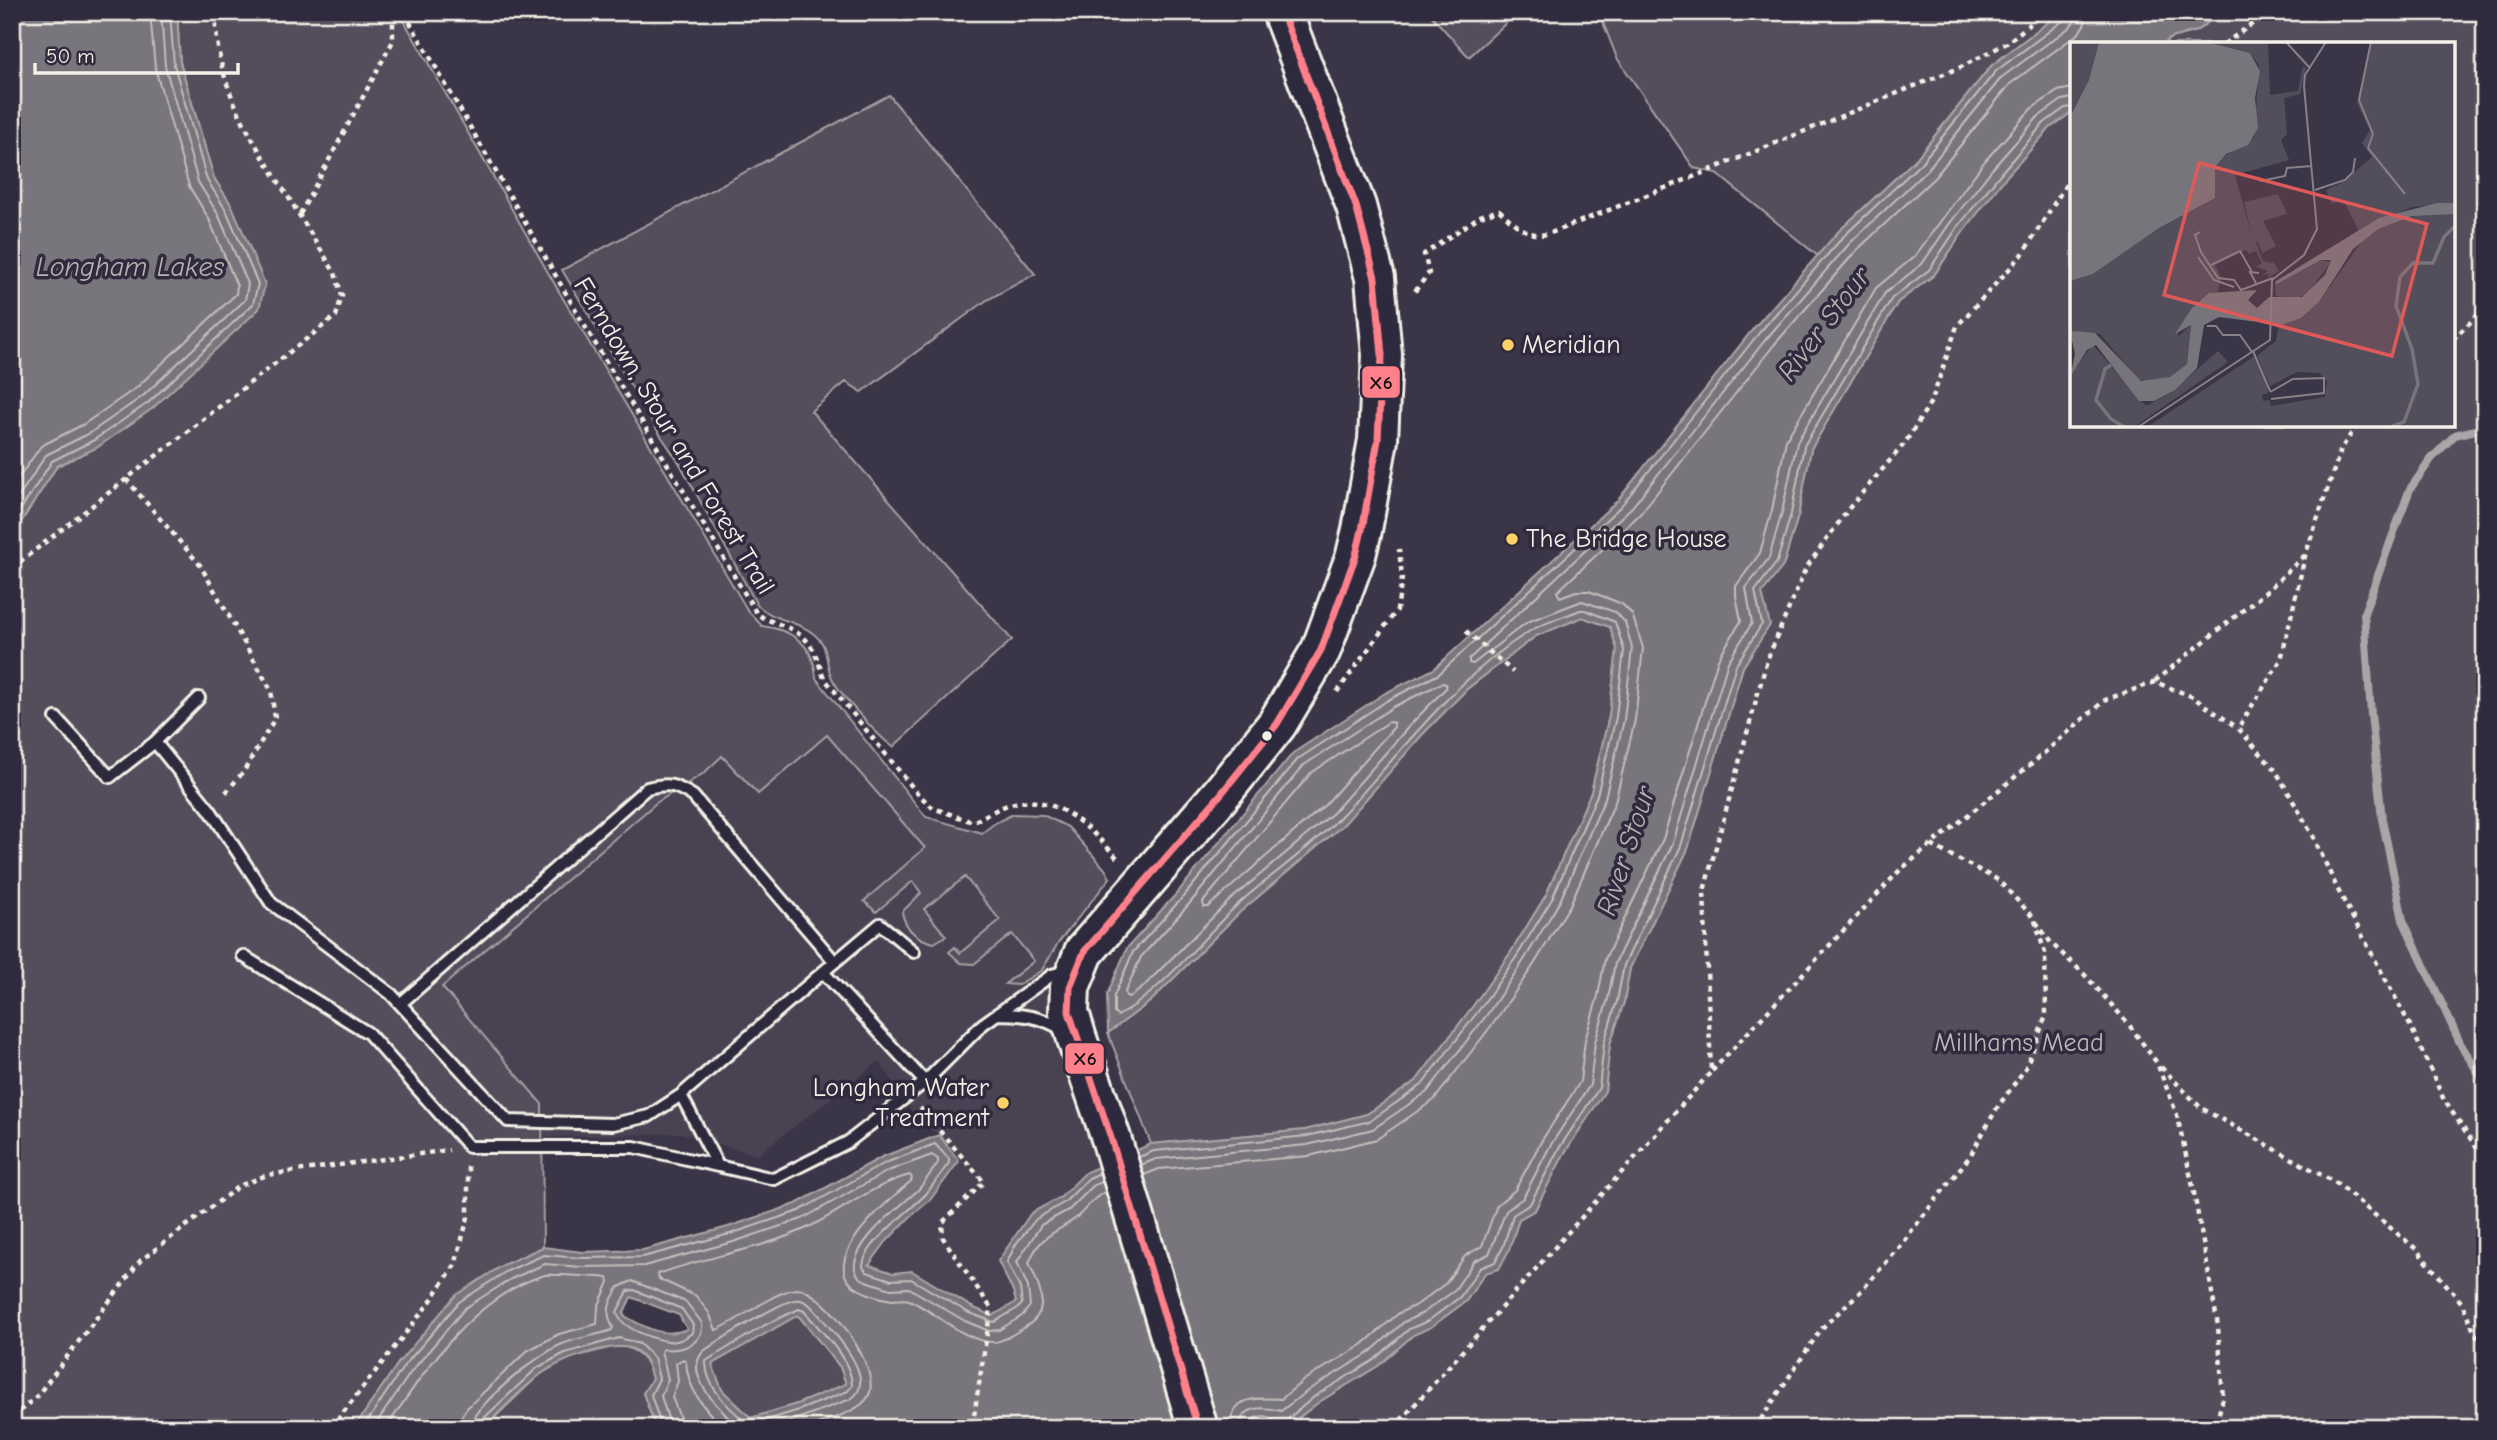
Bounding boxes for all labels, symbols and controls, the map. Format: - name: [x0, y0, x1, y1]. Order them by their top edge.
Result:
- scale bar: [35, 32, 238, 76]
- inset map: [2070, 42, 2455, 427]
- text: 50 m: [46, 44, 95, 68]
- water label: Longham Lakes: [36, 251, 225, 283]
- water label: River Stour: [1771, 260, 1878, 387]
- street label: Ferndown, Stour and Forest Trail: [567, 272, 781, 600]
- place label: Meridian: [1522, 330, 1621, 360]
- marker: Meridian: [1500, 337, 1516, 353]
- line badge: X6: [1361, 365, 1401, 399]
- text: X6: [1369, 372, 1393, 394]
- place label: The Bridge House: [1526, 524, 1726, 554]
- marker: The Bridge House: [1504, 531, 1520, 547]
- unlabelled marker: [1260, 729, 1274, 743]
- water label: River Stour: [1590, 781, 1662, 919]
- park label: Millhams Mead: [1934, 1028, 2104, 1058]
- line badge: X6: [1064, 1042, 1105, 1075]
- text: X6: [1073, 1048, 1097, 1070]
- place label: Longham Water Treatment: [813, 1073, 991, 1133]
- marker: Longham Water Treatment: [995, 1095, 1011, 1111]

